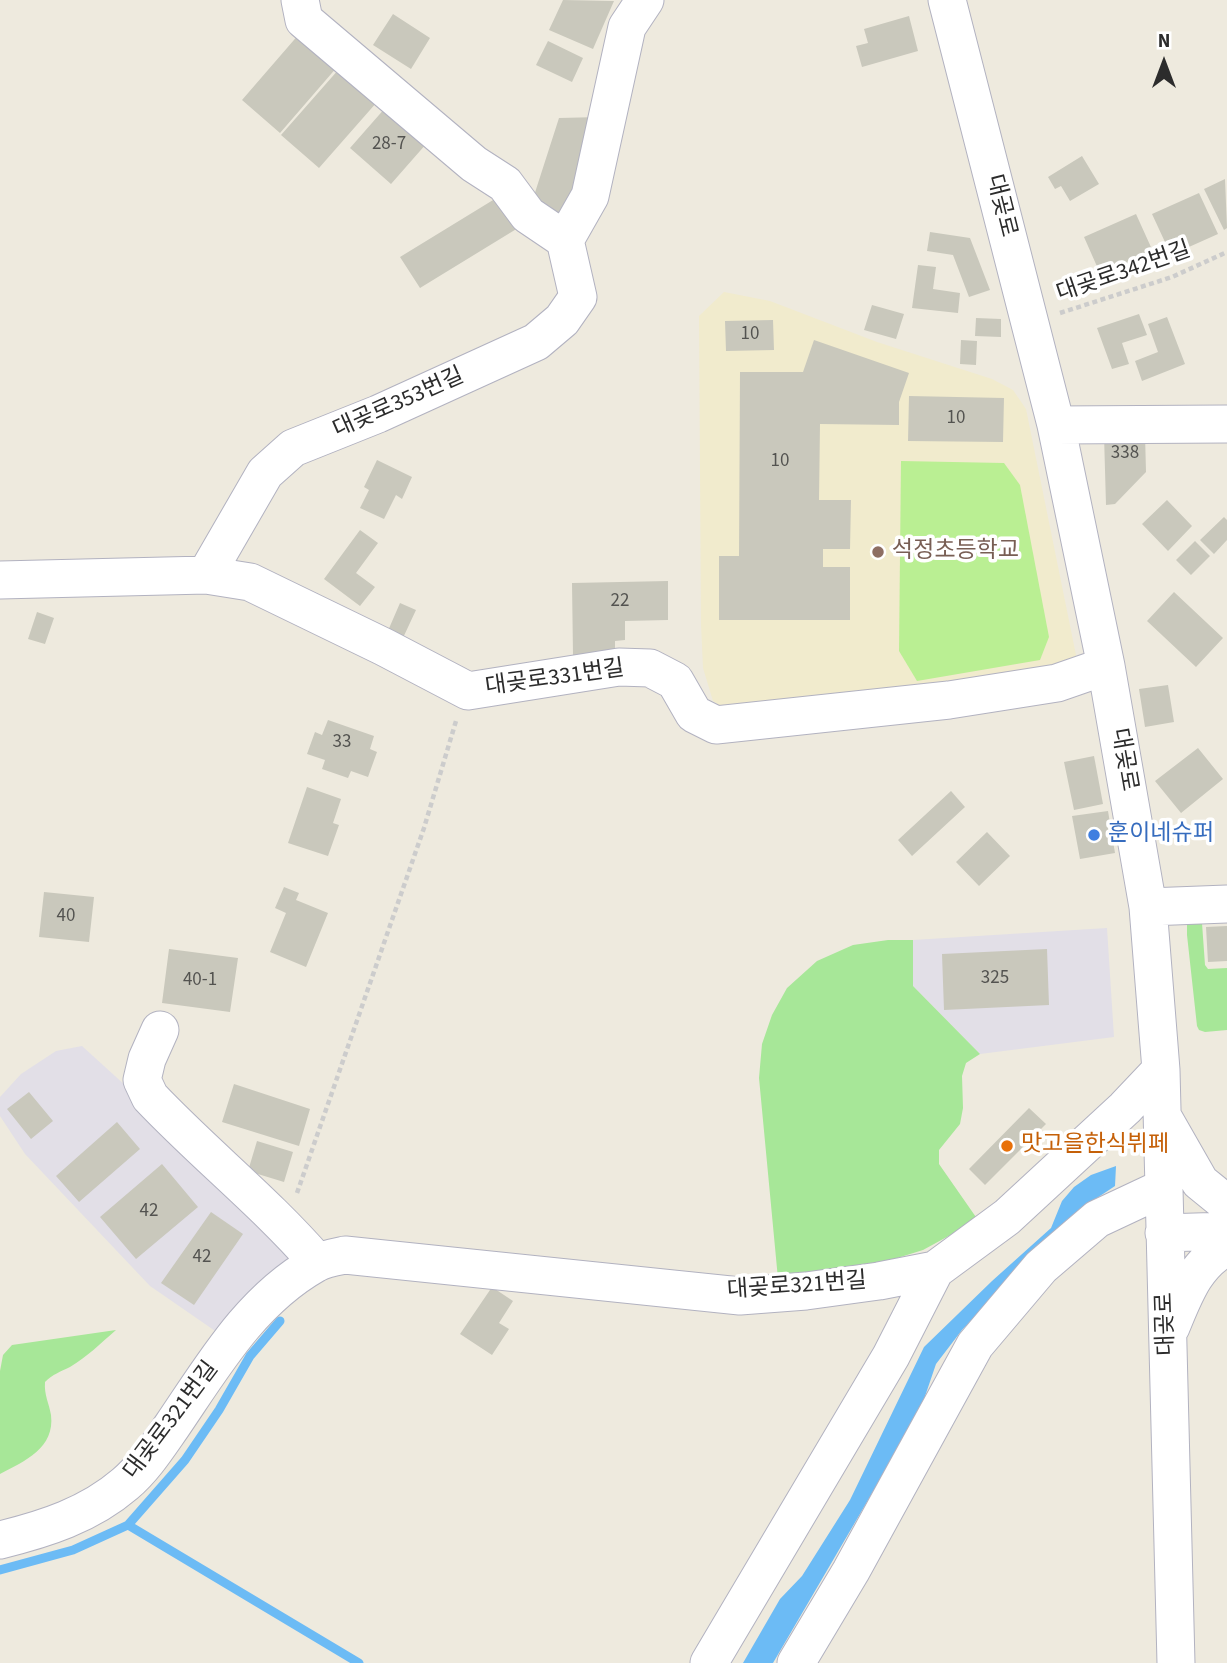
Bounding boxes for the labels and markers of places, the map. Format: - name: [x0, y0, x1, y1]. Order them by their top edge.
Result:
- place label: 석정초등학교: [892, 538, 1019, 566]
- marker: 석정초등학교: [870, 544, 886, 560]
- place label: 훈이네슈퍼: [1108, 821, 1214, 849]
- marker: 훈이네슈퍼: [1086, 827, 1102, 843]
- place label: 맛고을한식뷔페: [1021, 1132, 1169, 1160]
- marker: 맛고을한식뷔페: [999, 1138, 1015, 1154]

